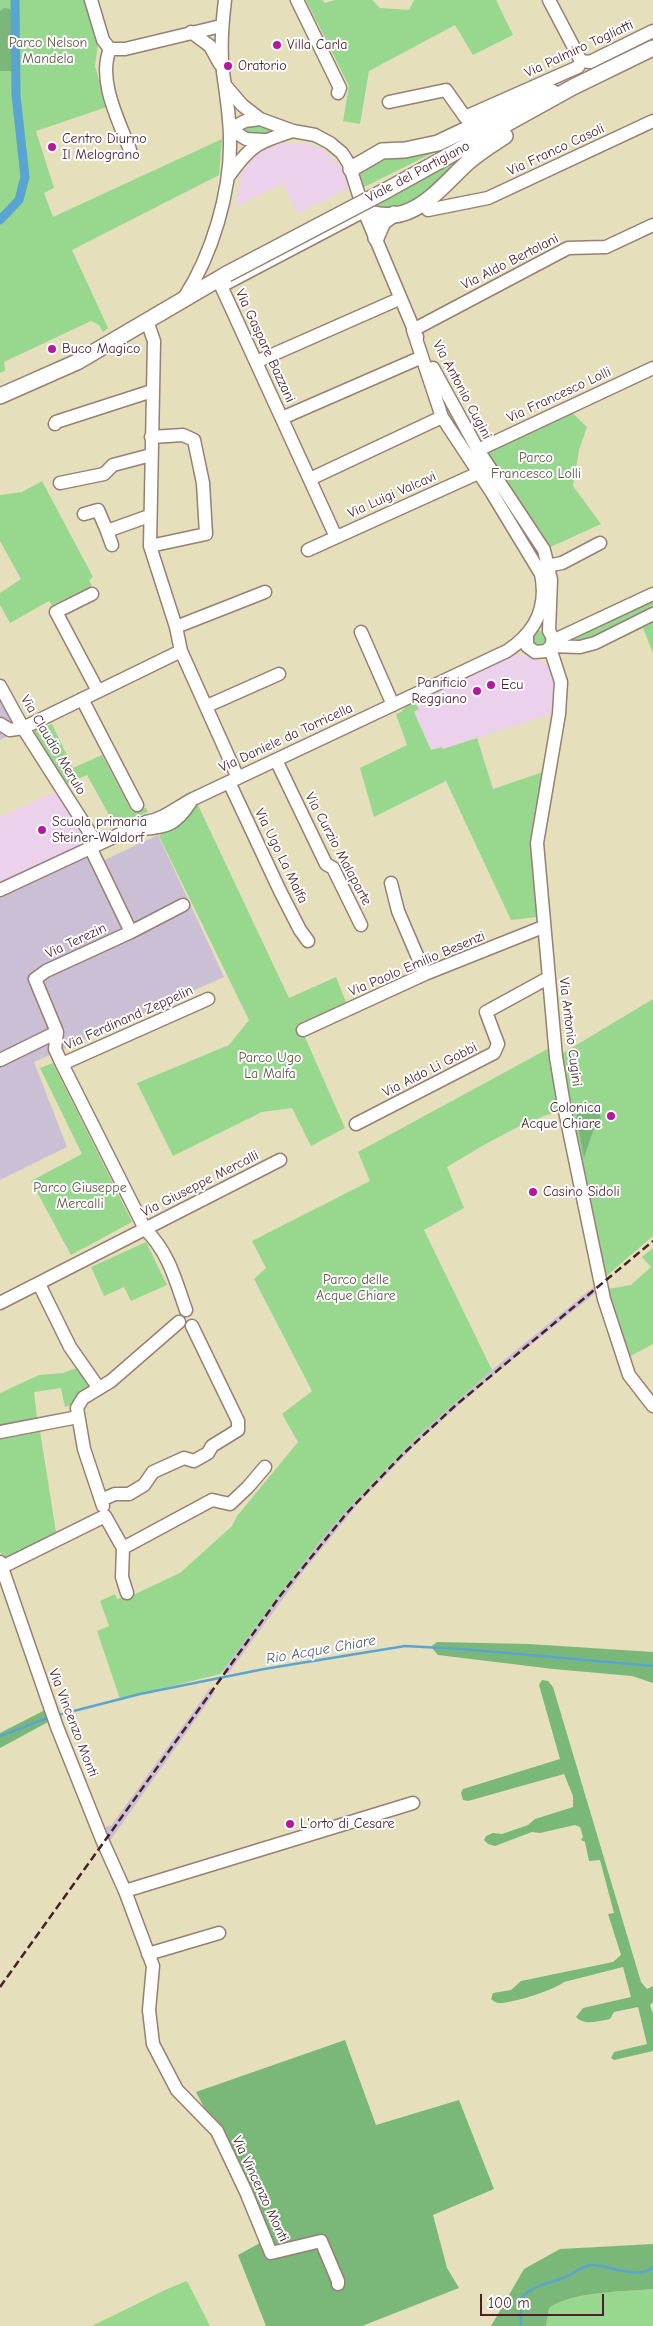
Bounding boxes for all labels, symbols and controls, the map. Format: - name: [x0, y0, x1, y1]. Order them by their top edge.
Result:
- street label: Via Palmiro Togliatti: [522, 17, 636, 81]
- park label: Parco Nelson Mandela: [9, 35, 87, 68]
- place label: Villa Carla: [287, 37, 347, 53]
- marker: Villa Carla: [271, 39, 283, 51]
- place label: Oratorio: [238, 58, 287, 74]
- marker: Oratorio: [222, 60, 234, 72]
- street label: Via Franco Casoli: [505, 120, 607, 180]
- place label: Centro Diurno Il Melograno: [62, 131, 147, 164]
- street label: Viale del Partigiano: [363, 138, 473, 206]
- marker: Centro Diurno Il Melograno: [46, 141, 58, 153]
- street label: Via Aldo Bertolani: [459, 230, 561, 294]
- street label: Via Gaspare Bazzani: [231, 287, 299, 405]
- street label: Via Antonio Cugini: [429, 338, 495, 442]
- place label: Buco Magico: [62, 341, 140, 357]
- marker: Buco Magico: [46, 343, 58, 355]
- street label: Via Francesco Lolli: [504, 364, 614, 426]
- park label: Parco Francesco Lolli: [491, 450, 581, 482]
- street label: Via Luigi Valcavi: [345, 468, 439, 522]
- place label: Panificio Reggiano: [411, 675, 467, 708]
- place label: Ecu: [501, 677, 523, 693]
- marker: Ecu: [485, 679, 497, 691]
- marker: Panificio Reggiano: [471, 685, 483, 697]
- street label: Via Claudio Merulo: [17, 692, 89, 798]
- street label: Via Daniele da Torricella: [217, 700, 355, 776]
- street label: Via Curzio Malaparte: [301, 790, 375, 908]
- street label: Via Ugo La Malfa: [251, 806, 311, 906]
- place label: Scuola primaria Steiner-Waldorf: [52, 814, 147, 846]
- marker: Scuola primaria Steiner-Waldorf: [36, 824, 48, 836]
- street label: Via Terezin: [43, 920, 109, 962]
- street label: Via Paolo Emilio Besenzi: [346, 928, 488, 1000]
- street label: Via Antonio Cugini: [555, 977, 585, 1087]
- street label: Via Ferdinand Zeppelin: [62, 982, 196, 1054]
- street label: Via Aldo Li Gobbi: [380, 1039, 480, 1101]
- park label: Parco Ugo La Malfa: [239, 1050, 301, 1082]
- place label: Colonica Acque Chiare: [521, 1100, 601, 1132]
- marker: Colonica Acque Chiare: [605, 1110, 617, 1122]
- street label: Via Giuseppe Mercalli: [139, 1147, 261, 1221]
- park label: Parco Giuseppe Mercalli: [33, 1180, 127, 1212]
- place label: Casino Sidoli: [543, 1184, 620, 1200]
- marker: Casino Sidoli: [527, 1186, 539, 1198]
- park label: Parco delle Acque Chiare: [316, 1272, 396, 1304]
- water label: Rio Acque Chiare: [265, 1632, 377, 1668]
- street label: Via Vincenzo Monti: [45, 1667, 101, 1779]
- place label: L'orto di Cesare: [300, 1816, 395, 1832]
- marker: L'orto di Cesare: [284, 1818, 296, 1830]
- street label: Via Vincenzo Monti: [228, 2134, 292, 2244]
- scale bar: [483, 2284, 607, 2316]
- text: 100 m: [488, 2294, 530, 2312]

